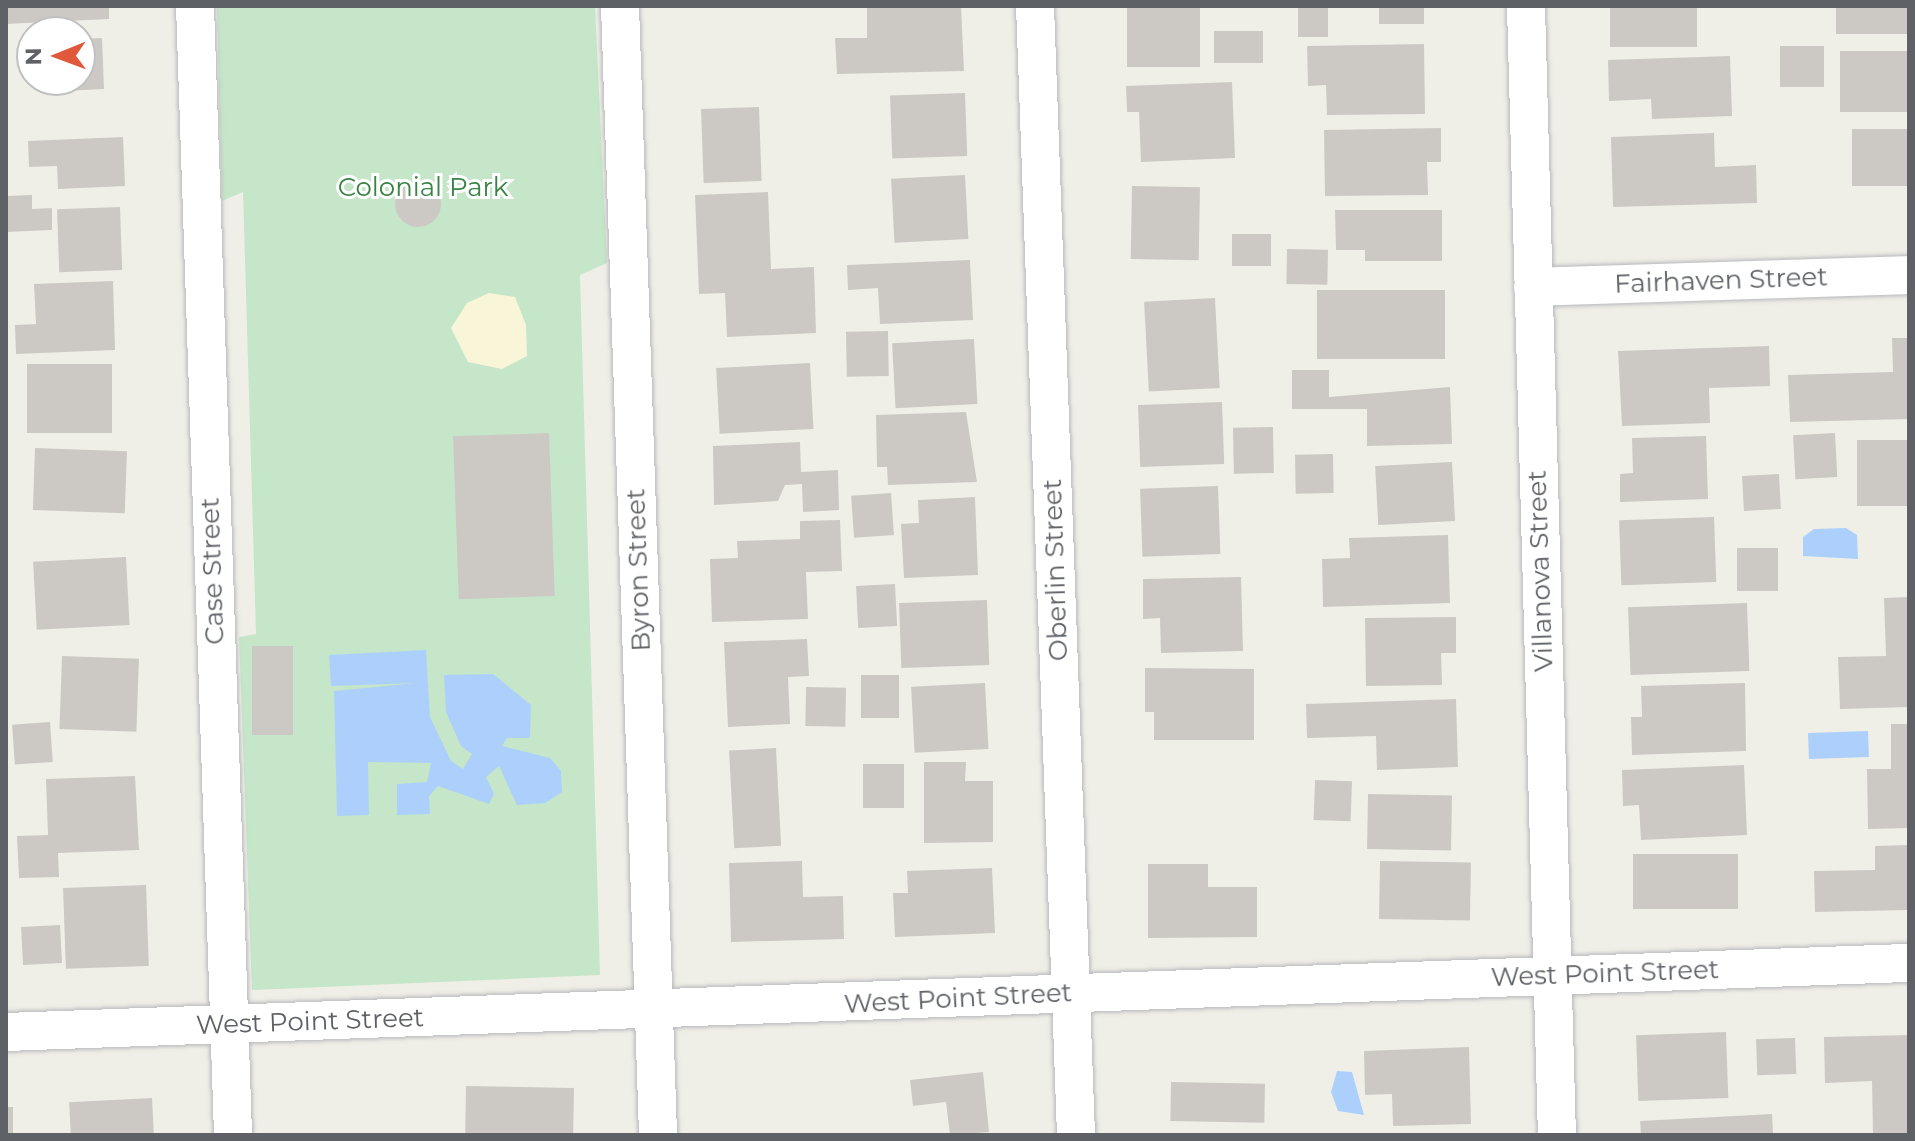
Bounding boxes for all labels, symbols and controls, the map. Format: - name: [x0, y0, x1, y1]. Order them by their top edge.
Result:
- north arrow: [16, 16, 96, 96]
- text: N: [20, 47, 47, 66]
- park label: Colonial Park: [338, 172, 508, 204]
- street label: Fairhaven Street: [1614, 262, 1828, 300]
- street label: Villanova Street: [1522, 470, 1560, 672]
- street label: Oberlin Street: [1037, 478, 1075, 662]
- street label: Byron Street: [621, 488, 657, 652]
- street label: Case Street: [195, 497, 231, 645]
- street label: West Point Street: [1490, 954, 1720, 994]
- street label: West Point Street: [843, 977, 1073, 1021]
- street label: West Point Street: [195, 1002, 425, 1042]

